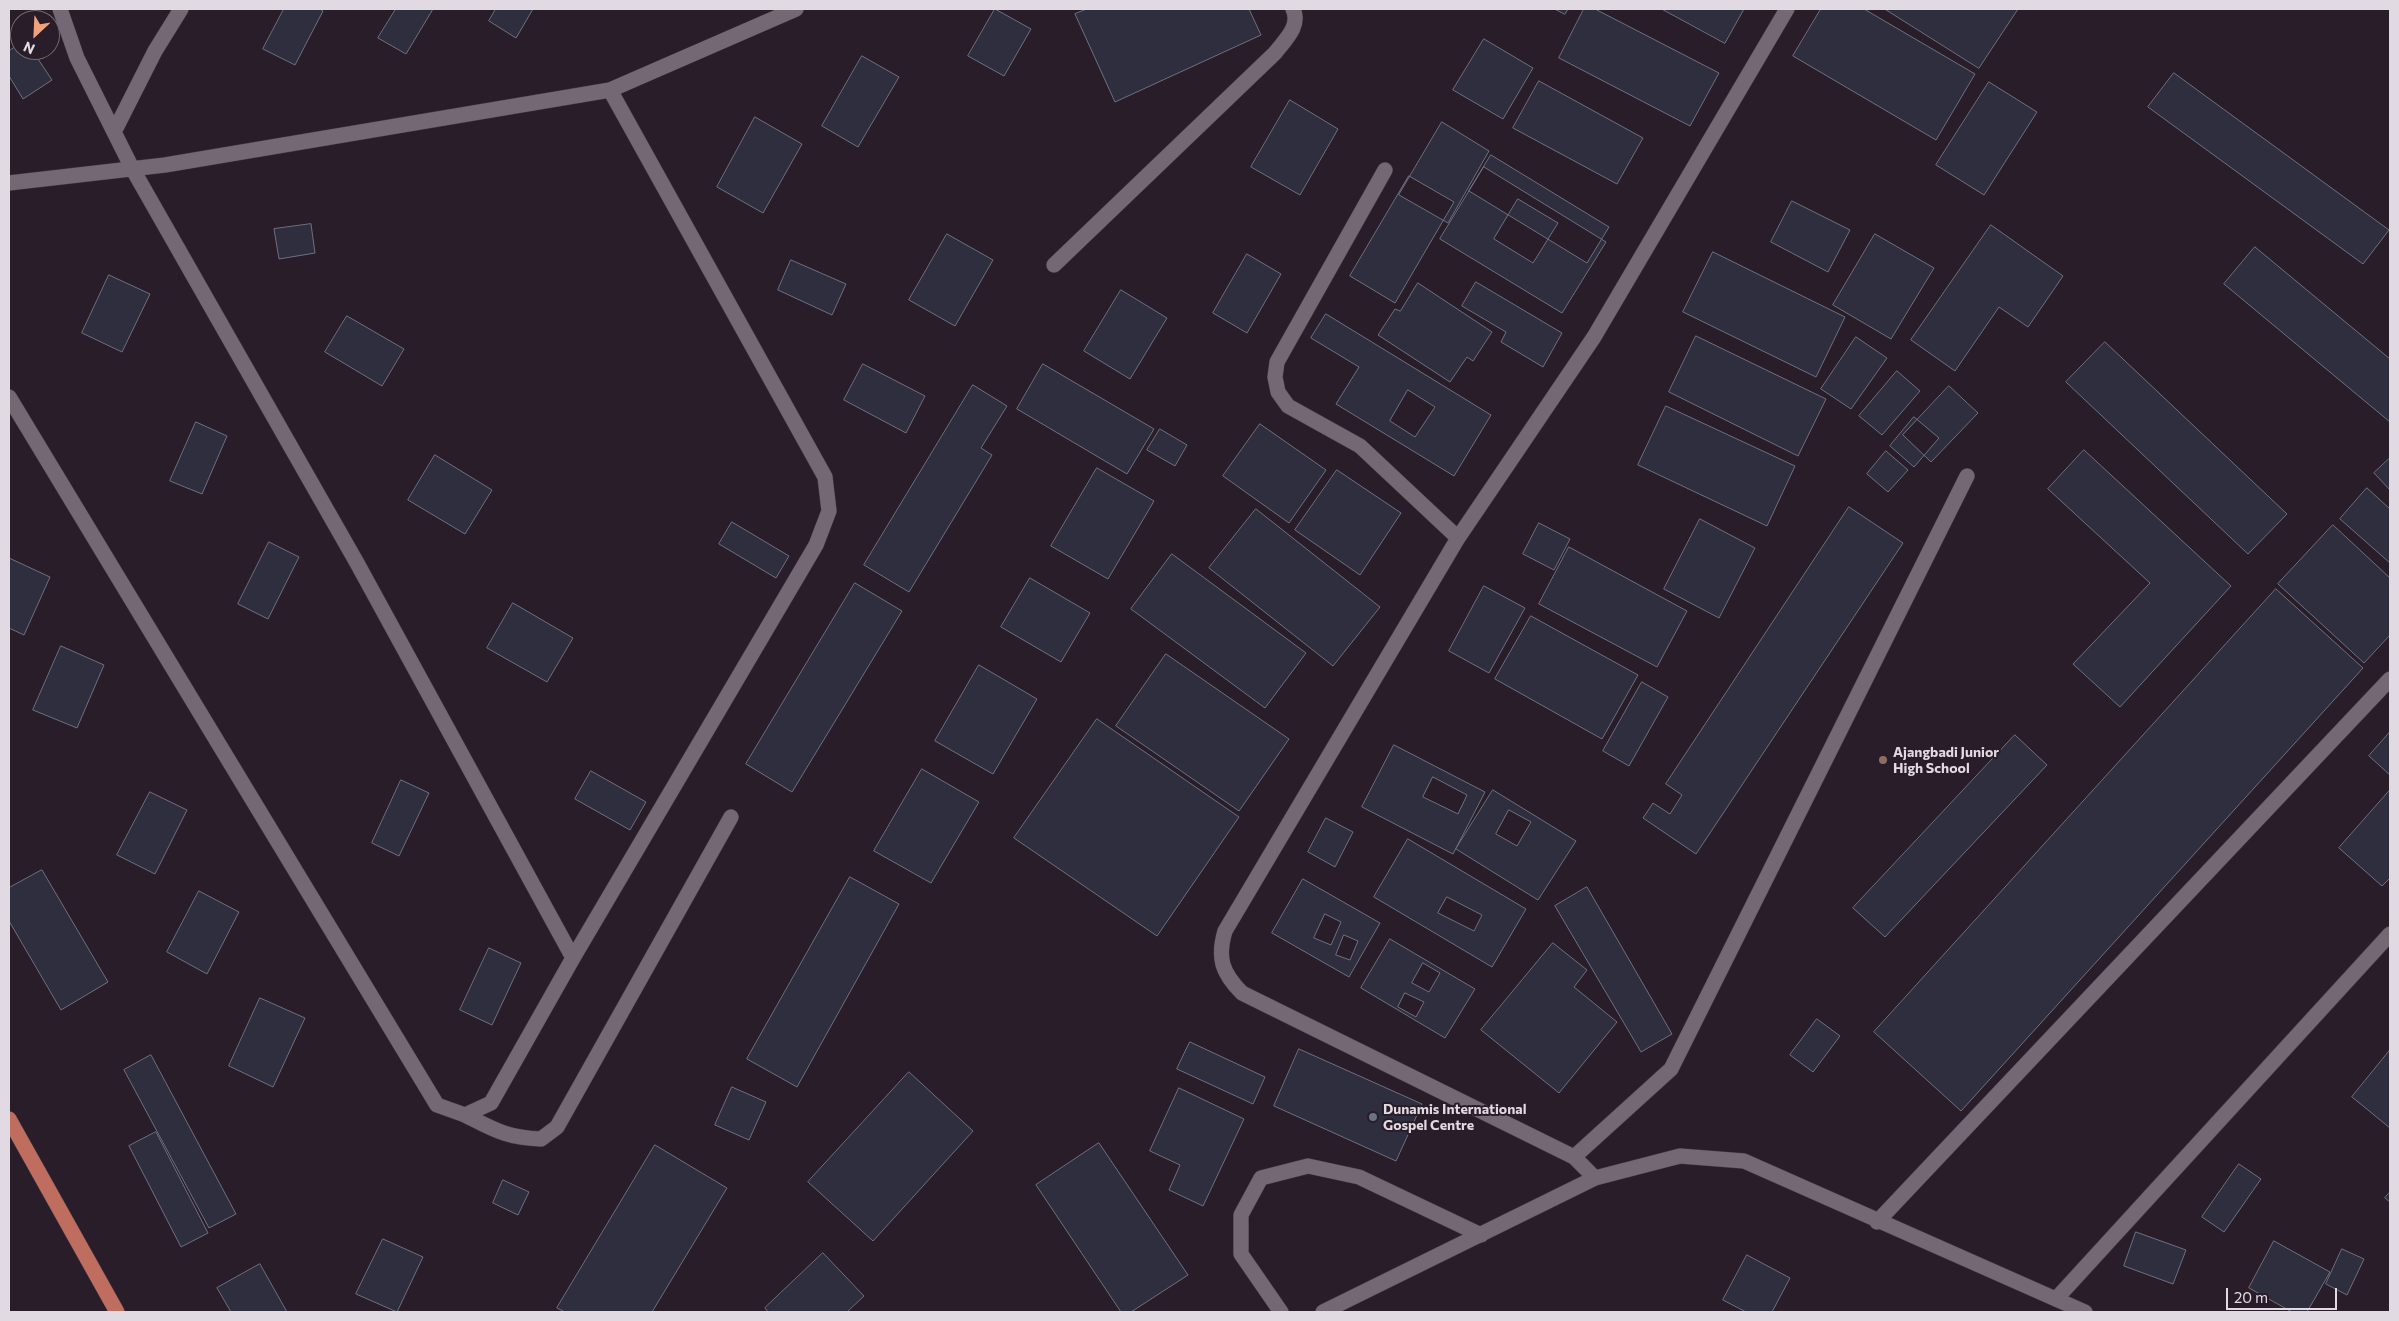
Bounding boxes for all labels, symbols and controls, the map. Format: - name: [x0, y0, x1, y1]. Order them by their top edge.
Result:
- north arrow: [10, 10, 60, 60]
- text: N: [21, 38, 37, 58]
- place label: Ajangbadi Junior High School: [1893, 744, 1999, 776]
- marker: Ajangbadi Junior High School: [1877, 754, 1889, 766]
- place label: Dunamis International Gospel Centre: [1383, 1101, 1527, 1134]
- marker: Dunamis International Gospel Centre: [1367, 1111, 1379, 1123]
- scale bar: [2229, 1278, 2340, 1310]
- text: 20 m: [2234, 1288, 2268, 1306]

